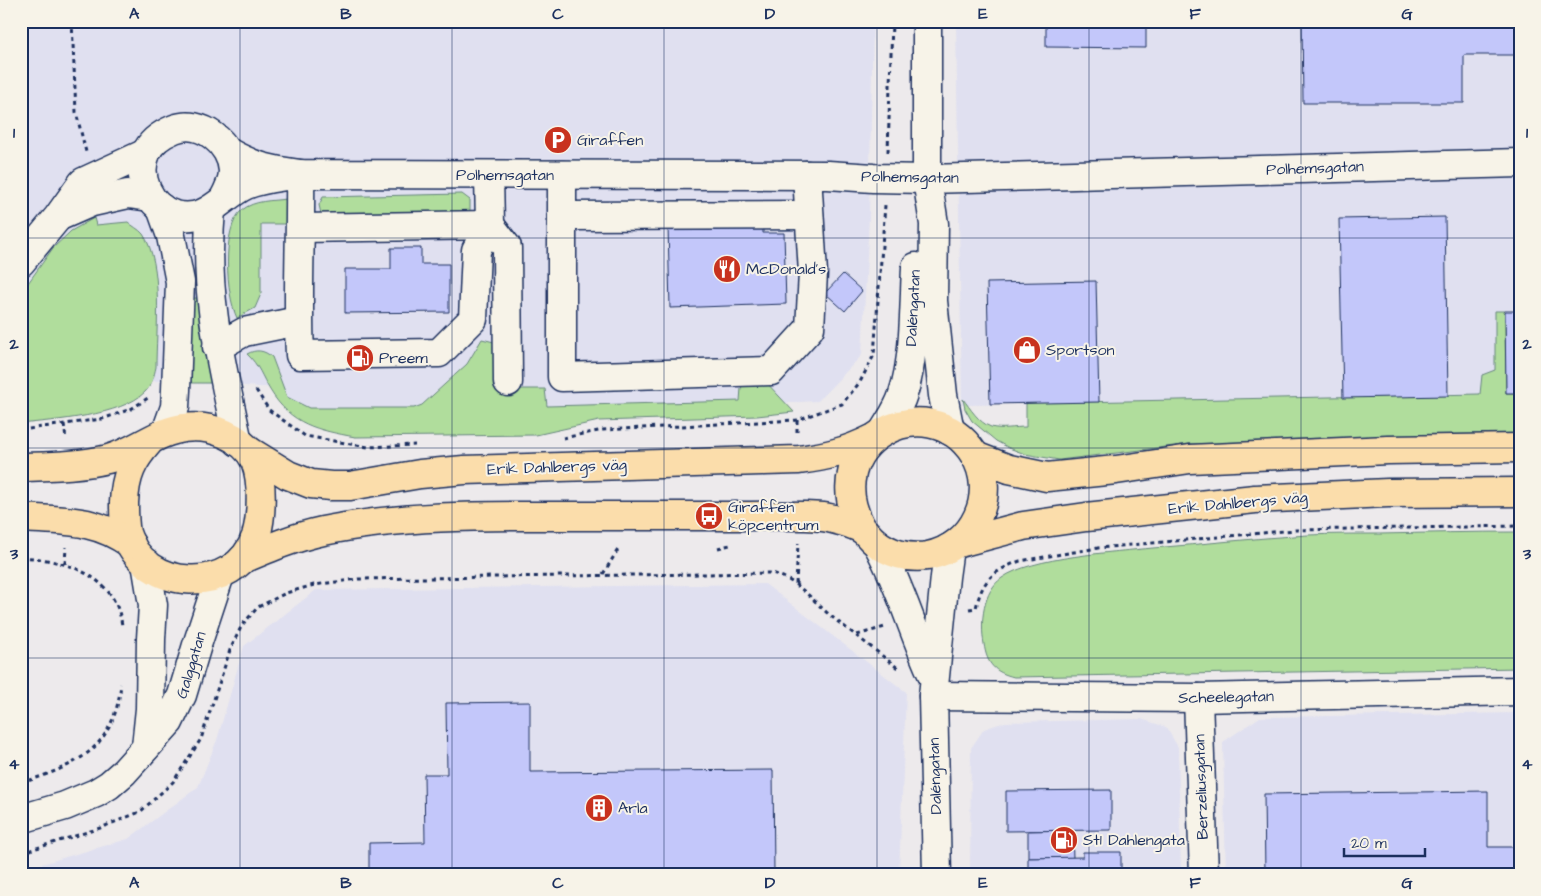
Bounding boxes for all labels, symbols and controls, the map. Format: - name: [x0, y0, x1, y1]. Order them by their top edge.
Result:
- text: A: [129, 3, 140, 25]
- text: B: [340, 3, 352, 25]
- text: C: [552, 3, 564, 25]
- text: D: [765, 3, 776, 25]
- text: E: [978, 3, 988, 25]
- text: F: [1189, 3, 1201, 25]
- text: G: [1401, 3, 1413, 25]
- text: 1: [13, 122, 16, 144]
- text: 1: [1526, 122, 1529, 144]
- parking icon: Giraffen: [543, 125, 573, 155]
- place label: Giraffen: [577, 129, 643, 151]
- street label: Polhemsgatan: [1266, 155, 1364, 182]
- street label: Polhemsgatan: [456, 164, 554, 187]
- street label: Polhemsgatan: [861, 165, 959, 190]
- restaurant icon: McDonald's: [712, 254, 742, 284]
- place label: McDonald's: [746, 258, 826, 280]
- street label: Daléngatan: [900, 269, 927, 347]
- text: 2: [8, 333, 19, 355]
- text: 2: [1521, 333, 1532, 355]
- shop icon: Sportson: [1012, 335, 1042, 365]
- place label: Sportson: [1046, 339, 1115, 361]
- fuel station icon: Preem: [345, 343, 375, 373]
- place label: Preem: [379, 347, 428, 369]
- street label: Erik Dahlbergs väg: [487, 454, 627, 481]
- street label: Erik Dahlbergs väg: [1167, 486, 1309, 521]
- place label: Giraffen köpcentrum: [728, 496, 819, 536]
- bus stop icon: Giraffen köpcentrum: [694, 501, 724, 531]
- text: 3: [9, 543, 19, 565]
- text: 3: [1522, 543, 1532, 565]
- street label: Galggatan: [170, 629, 213, 701]
- street label: Scheelegatan: [1178, 685, 1274, 710]
- street label: Berzeliusgatan: [1188, 734, 1215, 840]
- street label: Daléngatan: [923, 737, 948, 815]
- text: 4: [9, 753, 20, 775]
- text: 4: [1522, 753, 1533, 775]
- building icon: Arla: [584, 793, 614, 823]
- place label: Arla: [618, 797, 648, 819]
- fuel station icon: St1 Dahlengata: [1049, 825, 1079, 855]
- scale bar: [1344, 826, 1425, 858]
- place label: St1 Dahlengata: [1083, 829, 1185, 852]
- text: 20 m: [1351, 833, 1387, 854]
- text: A: [129, 872, 140, 894]
- text: B: [340, 872, 352, 894]
- text: C: [552, 872, 564, 894]
- text: D: [765, 872, 776, 894]
- text: E: [978, 872, 988, 894]
- text: F: [1189, 872, 1201, 894]
- text: G: [1401, 872, 1413, 894]

